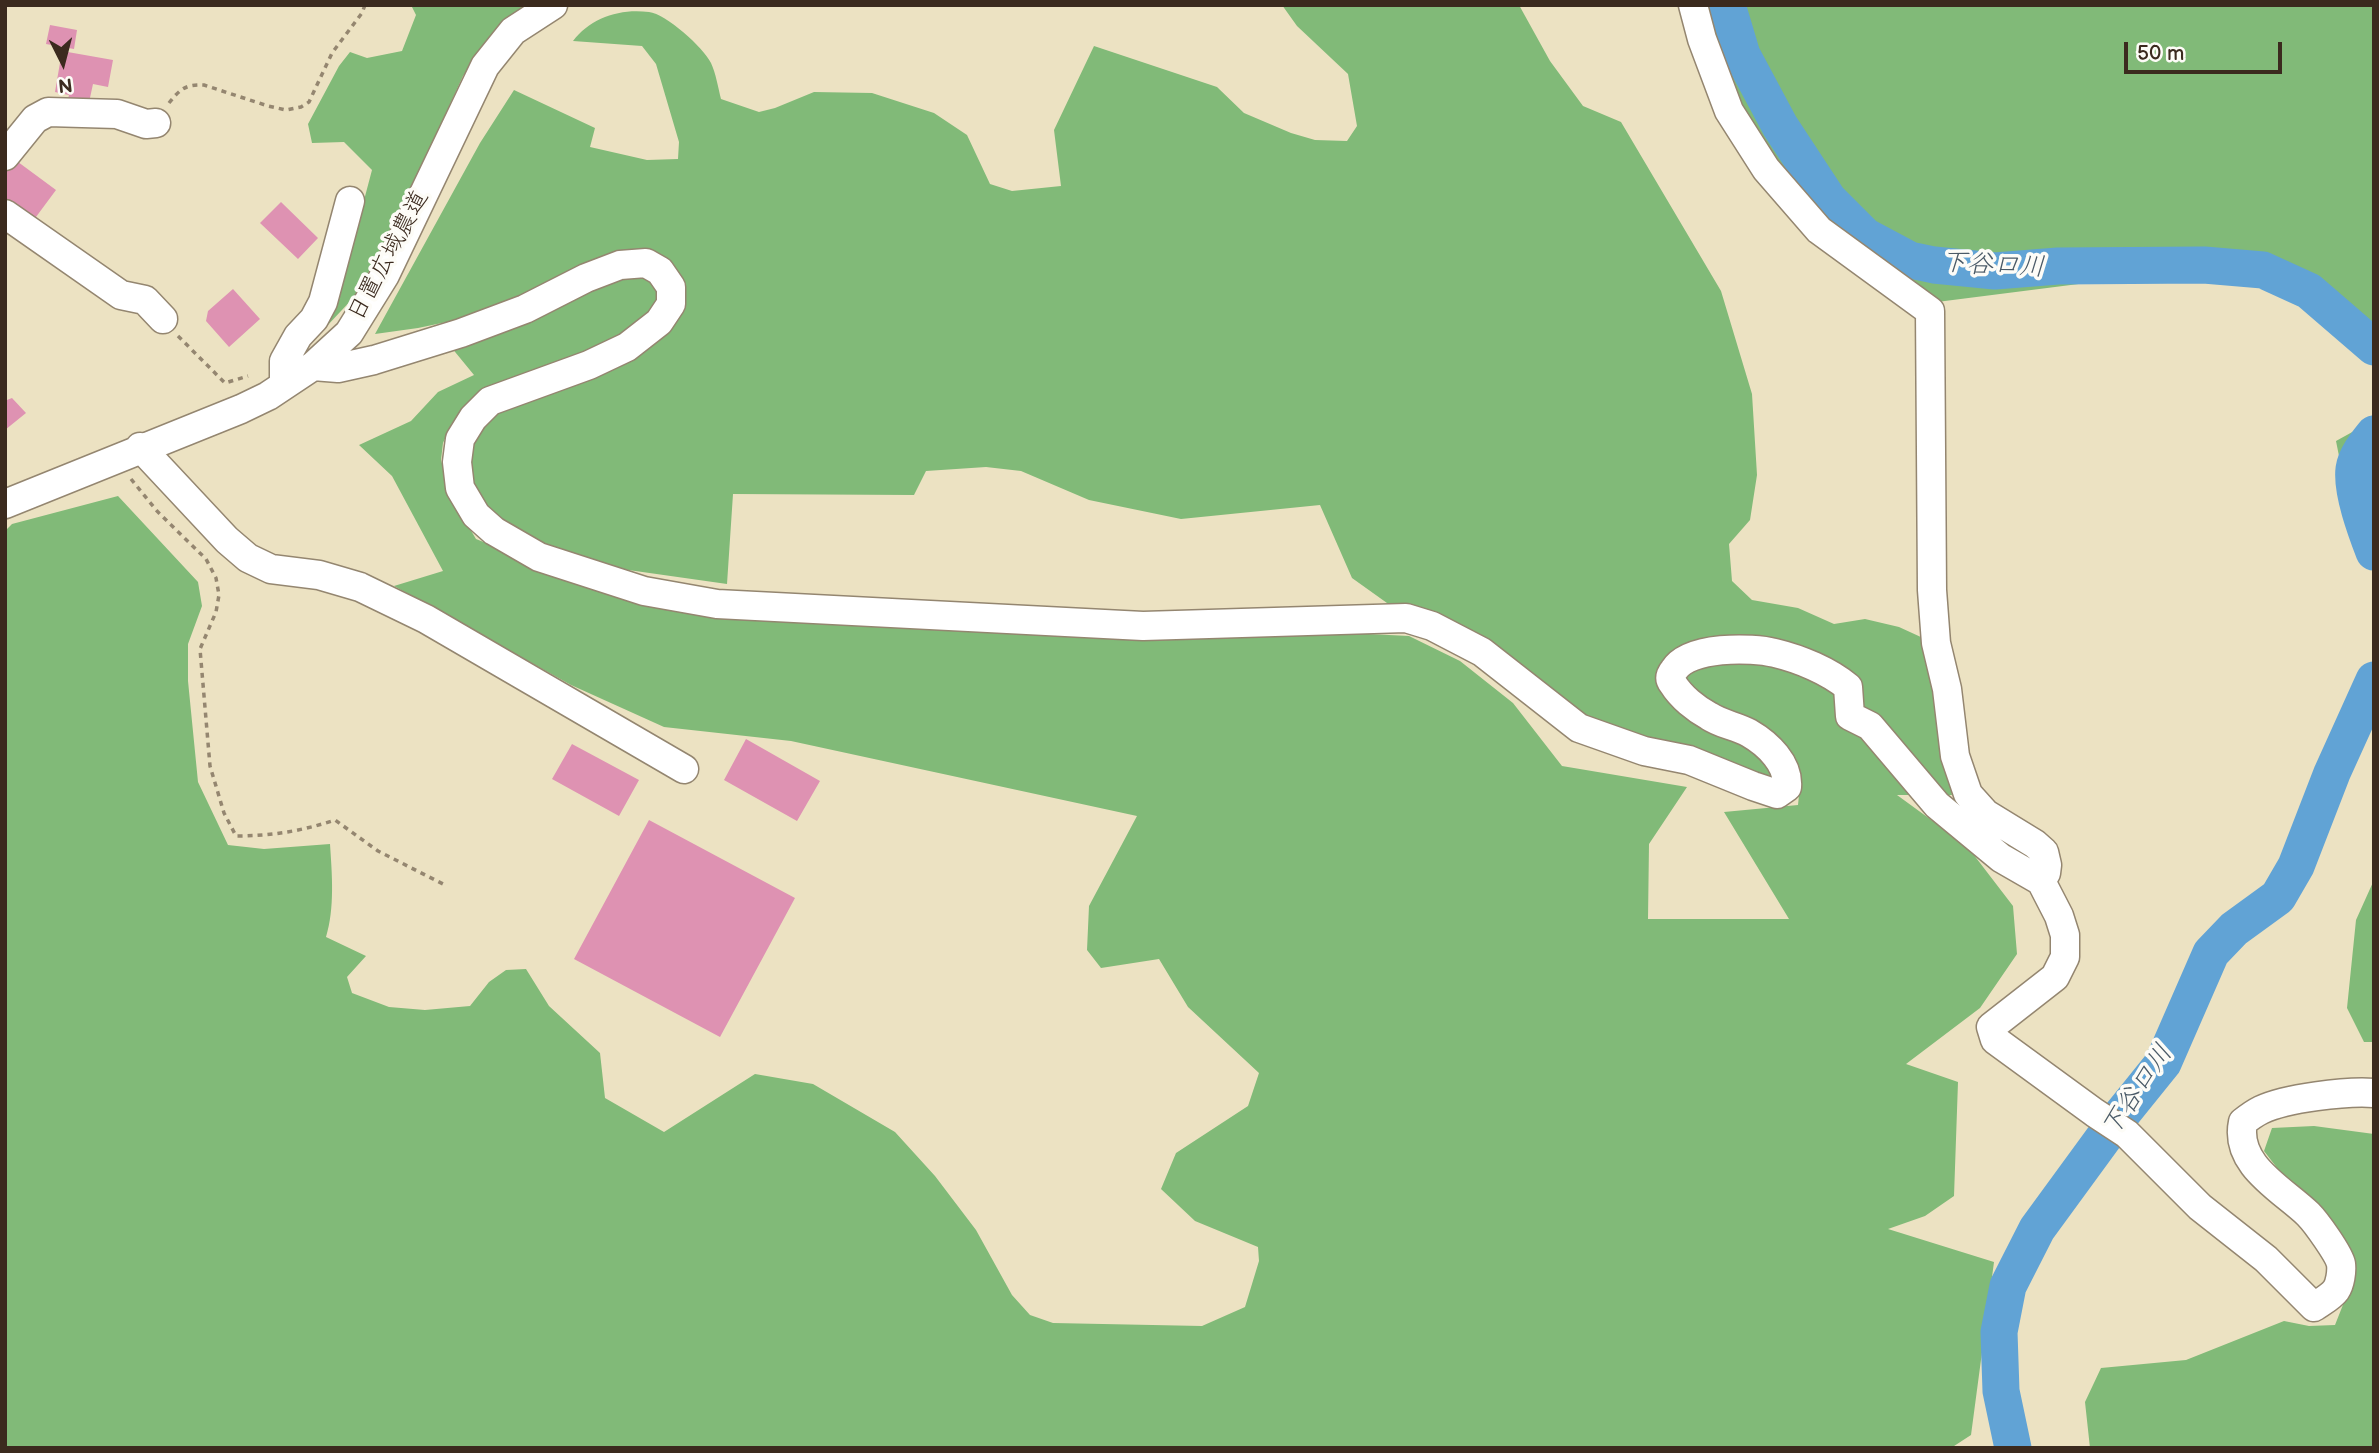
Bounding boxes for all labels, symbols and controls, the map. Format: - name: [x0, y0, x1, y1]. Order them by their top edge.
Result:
- north arrow: [28, 28, 98, 98]
- scale bar: [2127, 28, 2284, 72]
- text: 50 m: [2137, 41, 2184, 66]
- text: N: [57, 72, 74, 97]
- street label: 日置広域農道: [342, 186, 436, 326]
- water label: 下谷口川: [1940, 248, 2046, 284]
- water label: 下谷口川: [2096, 1039, 2180, 1143]

